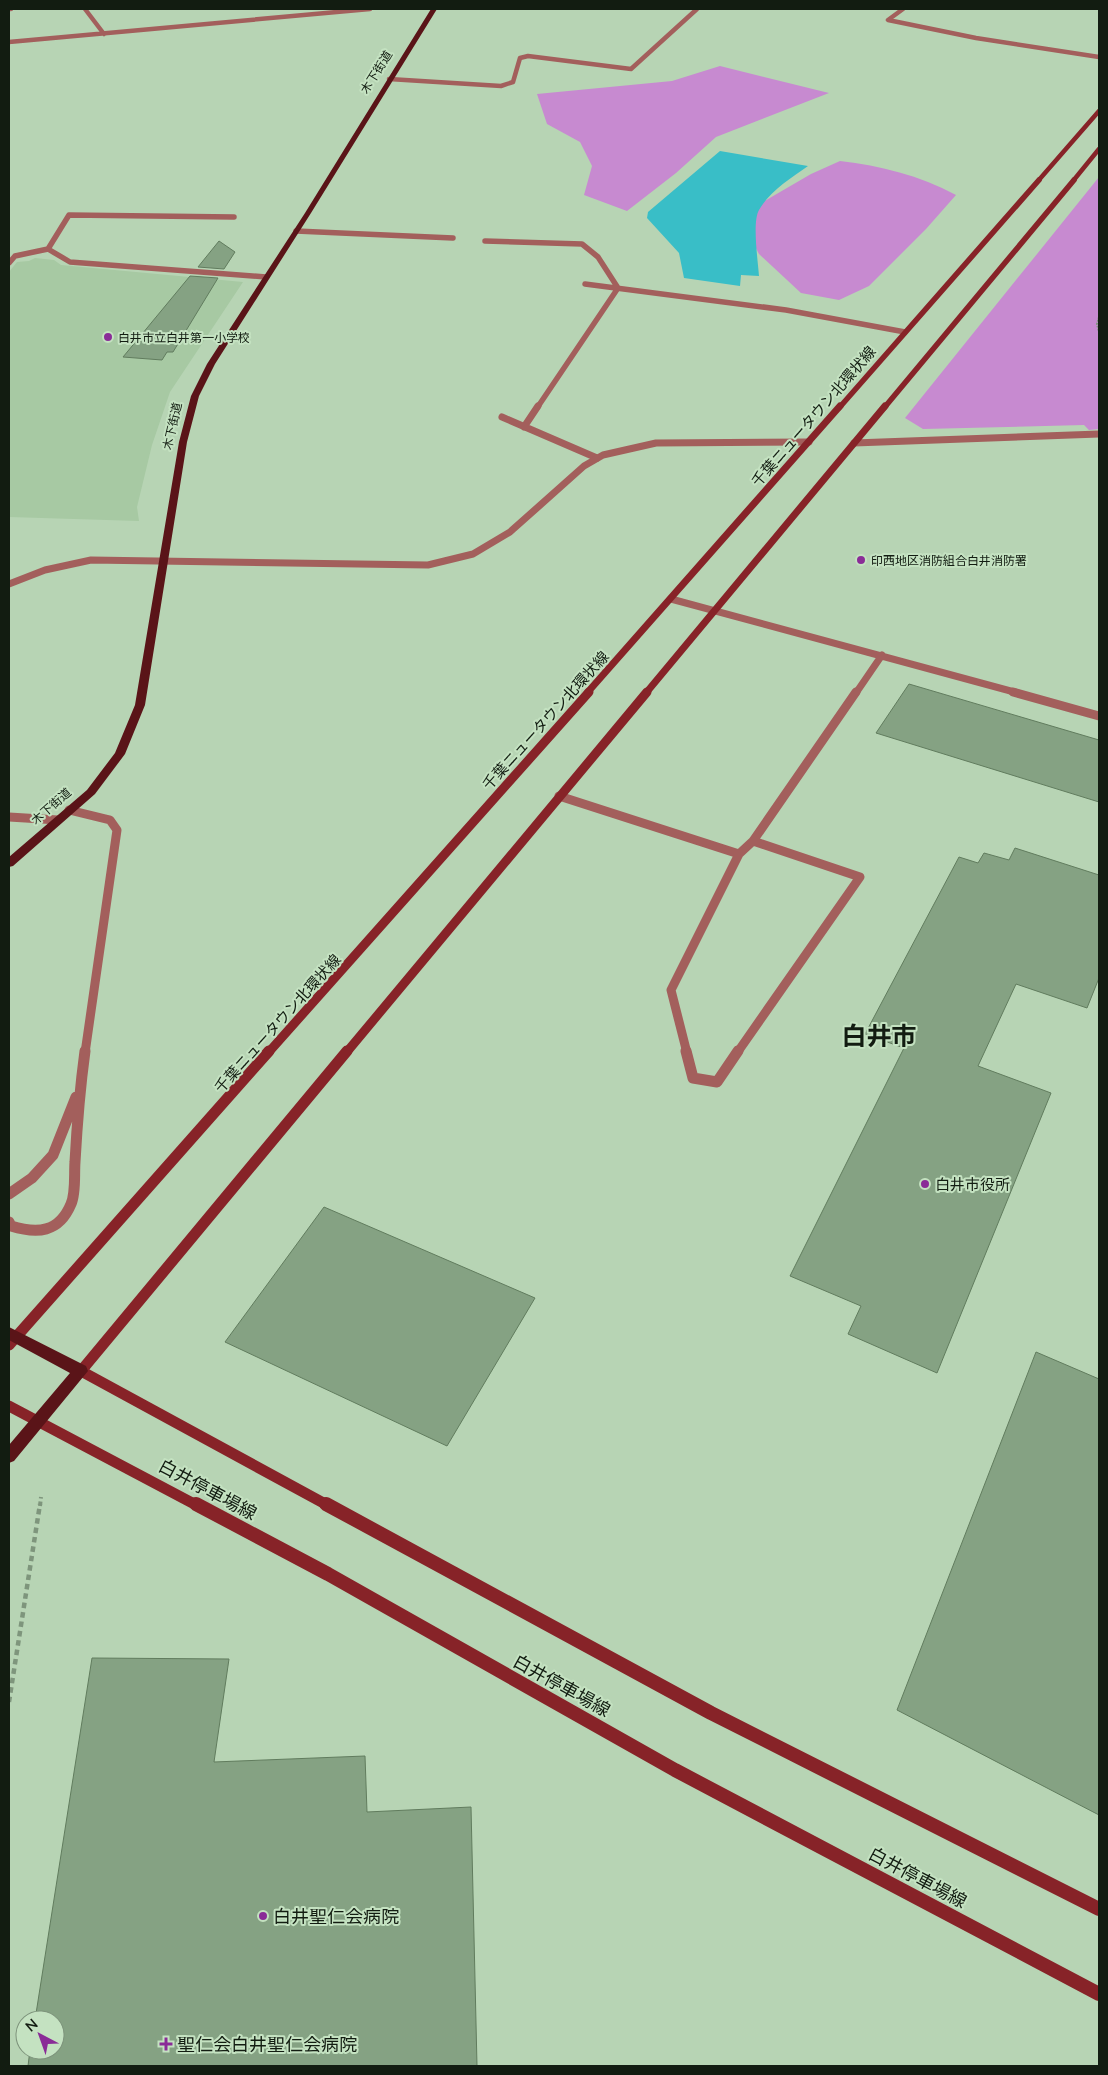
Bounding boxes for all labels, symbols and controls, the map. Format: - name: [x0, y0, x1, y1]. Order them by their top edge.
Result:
- street label: 木下街道: [357, 48, 395, 96]
- place label: 白井市立白井第一小学校: [118, 330, 250, 345]
- marker: 白井市立白井第一小学校: [102, 331, 114, 343]
- street label: 千葉ニュータウン北環状線: [747, 342, 879, 490]
- street label: 木下街道: [159, 401, 185, 451]
- place label: 印西地区消防組合白井消防署: [871, 553, 1027, 568]
- marker: 印西地区消防組合白井消防署: [855, 554, 867, 566]
- street label: 千葉ニュータウン北環状線: [478, 647, 612, 793]
- street label: 木下街道: [28, 785, 74, 827]
- street label: 千葉ニュータウン北環状線: [210, 950, 344, 1096]
- district label: 白井市: [841, 1020, 917, 1050]
- place label: 白井市役所: [935, 1175, 1010, 1193]
- marker: 白井市役所: [919, 1178, 931, 1190]
- street label: 白井停車場線: [155, 1454, 261, 1524]
- street label: 白井停車場線: [509, 1649, 615, 1721]
- street label: 白井停車場線: [865, 1842, 971, 1912]
- place label: 白井聖仁会病院: [273, 1905, 399, 1927]
- marker: 白井聖仁会病院: [257, 1910, 269, 1922]
- north arrow: [15, 2010, 65, 2060]
- text: N: [21, 2015, 41, 2035]
- place label: 聖仁会白井聖仁会病院: [177, 2033, 357, 2055]
- marker: 聖仁会白井聖仁会病院: [159, 2037, 173, 2051]

